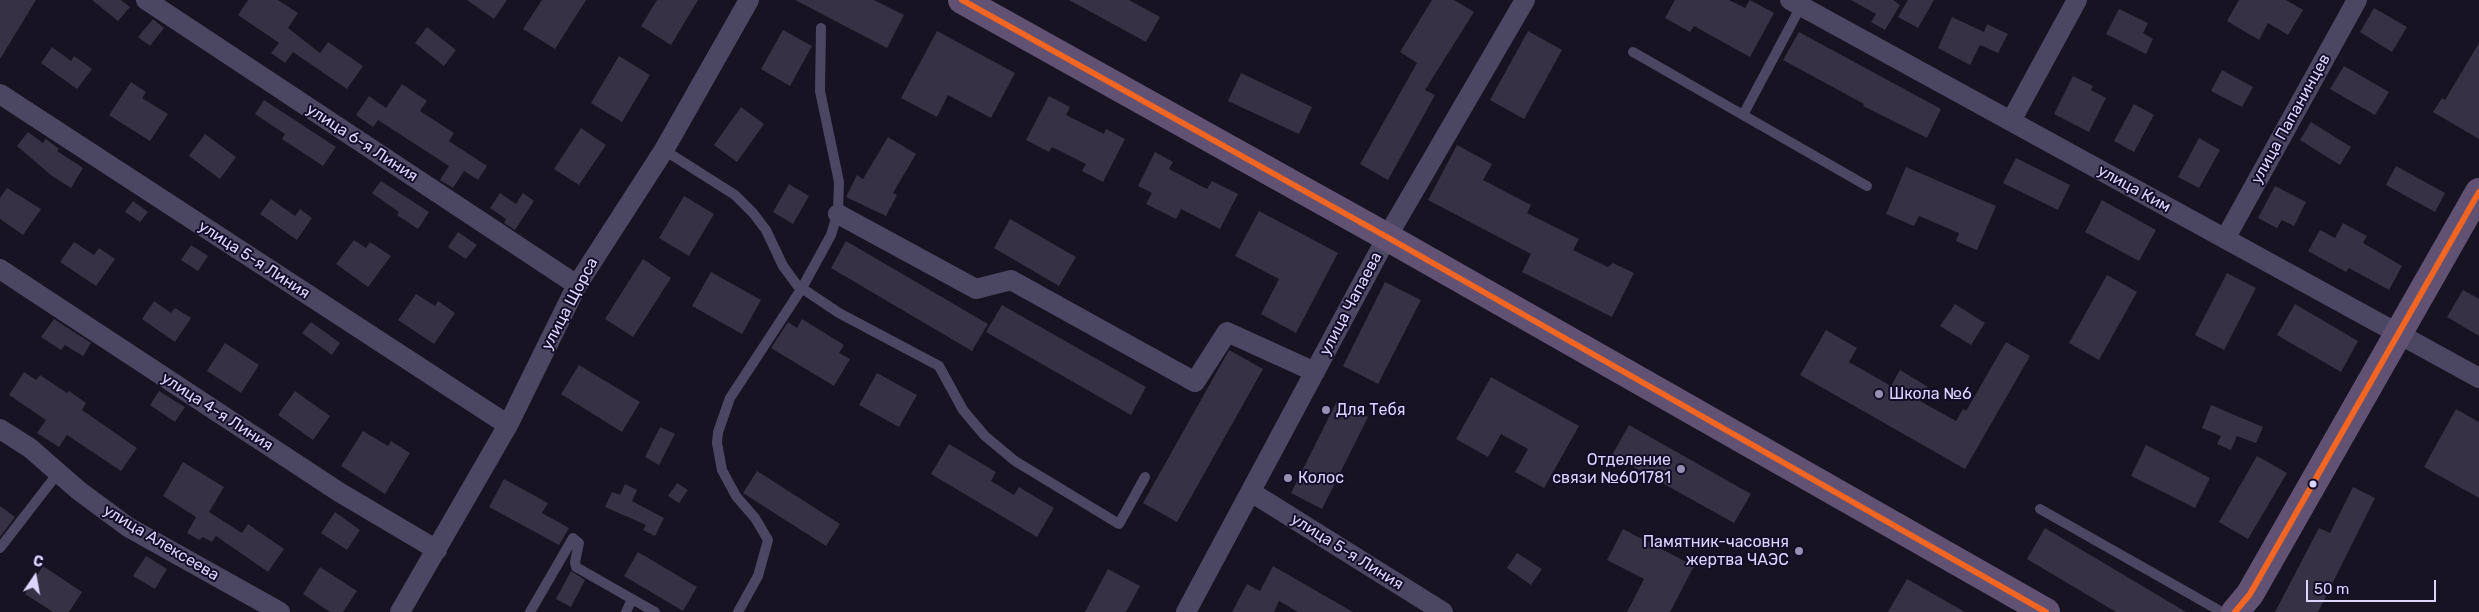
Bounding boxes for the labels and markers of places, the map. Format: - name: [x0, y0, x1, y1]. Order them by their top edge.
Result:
- place label: Школа №6: [1889, 384, 1972, 404]
- marker: Школа №6: [1873, 388, 1885, 400]
- place label: Для Тебя: [1336, 400, 1405, 420]
- marker: Для Тебя: [1320, 404, 1332, 416]
- place label: Отделение связи №601781: [1552, 450, 1671, 488]
- marker: Отделение связи №601781: [1675, 463, 1687, 475]
- place label: Колос: [1298, 468, 1344, 488]
- marker: Колос: [1282, 472, 1294, 484]
- unlabelled marker: [2308, 479, 2318, 489]
- place label: Памятник-часовня жертва ЧАЭС: [1643, 532, 1789, 570]
- marker: Памятник-часовня жертва ЧАЭС: [1793, 545, 1805, 557]

